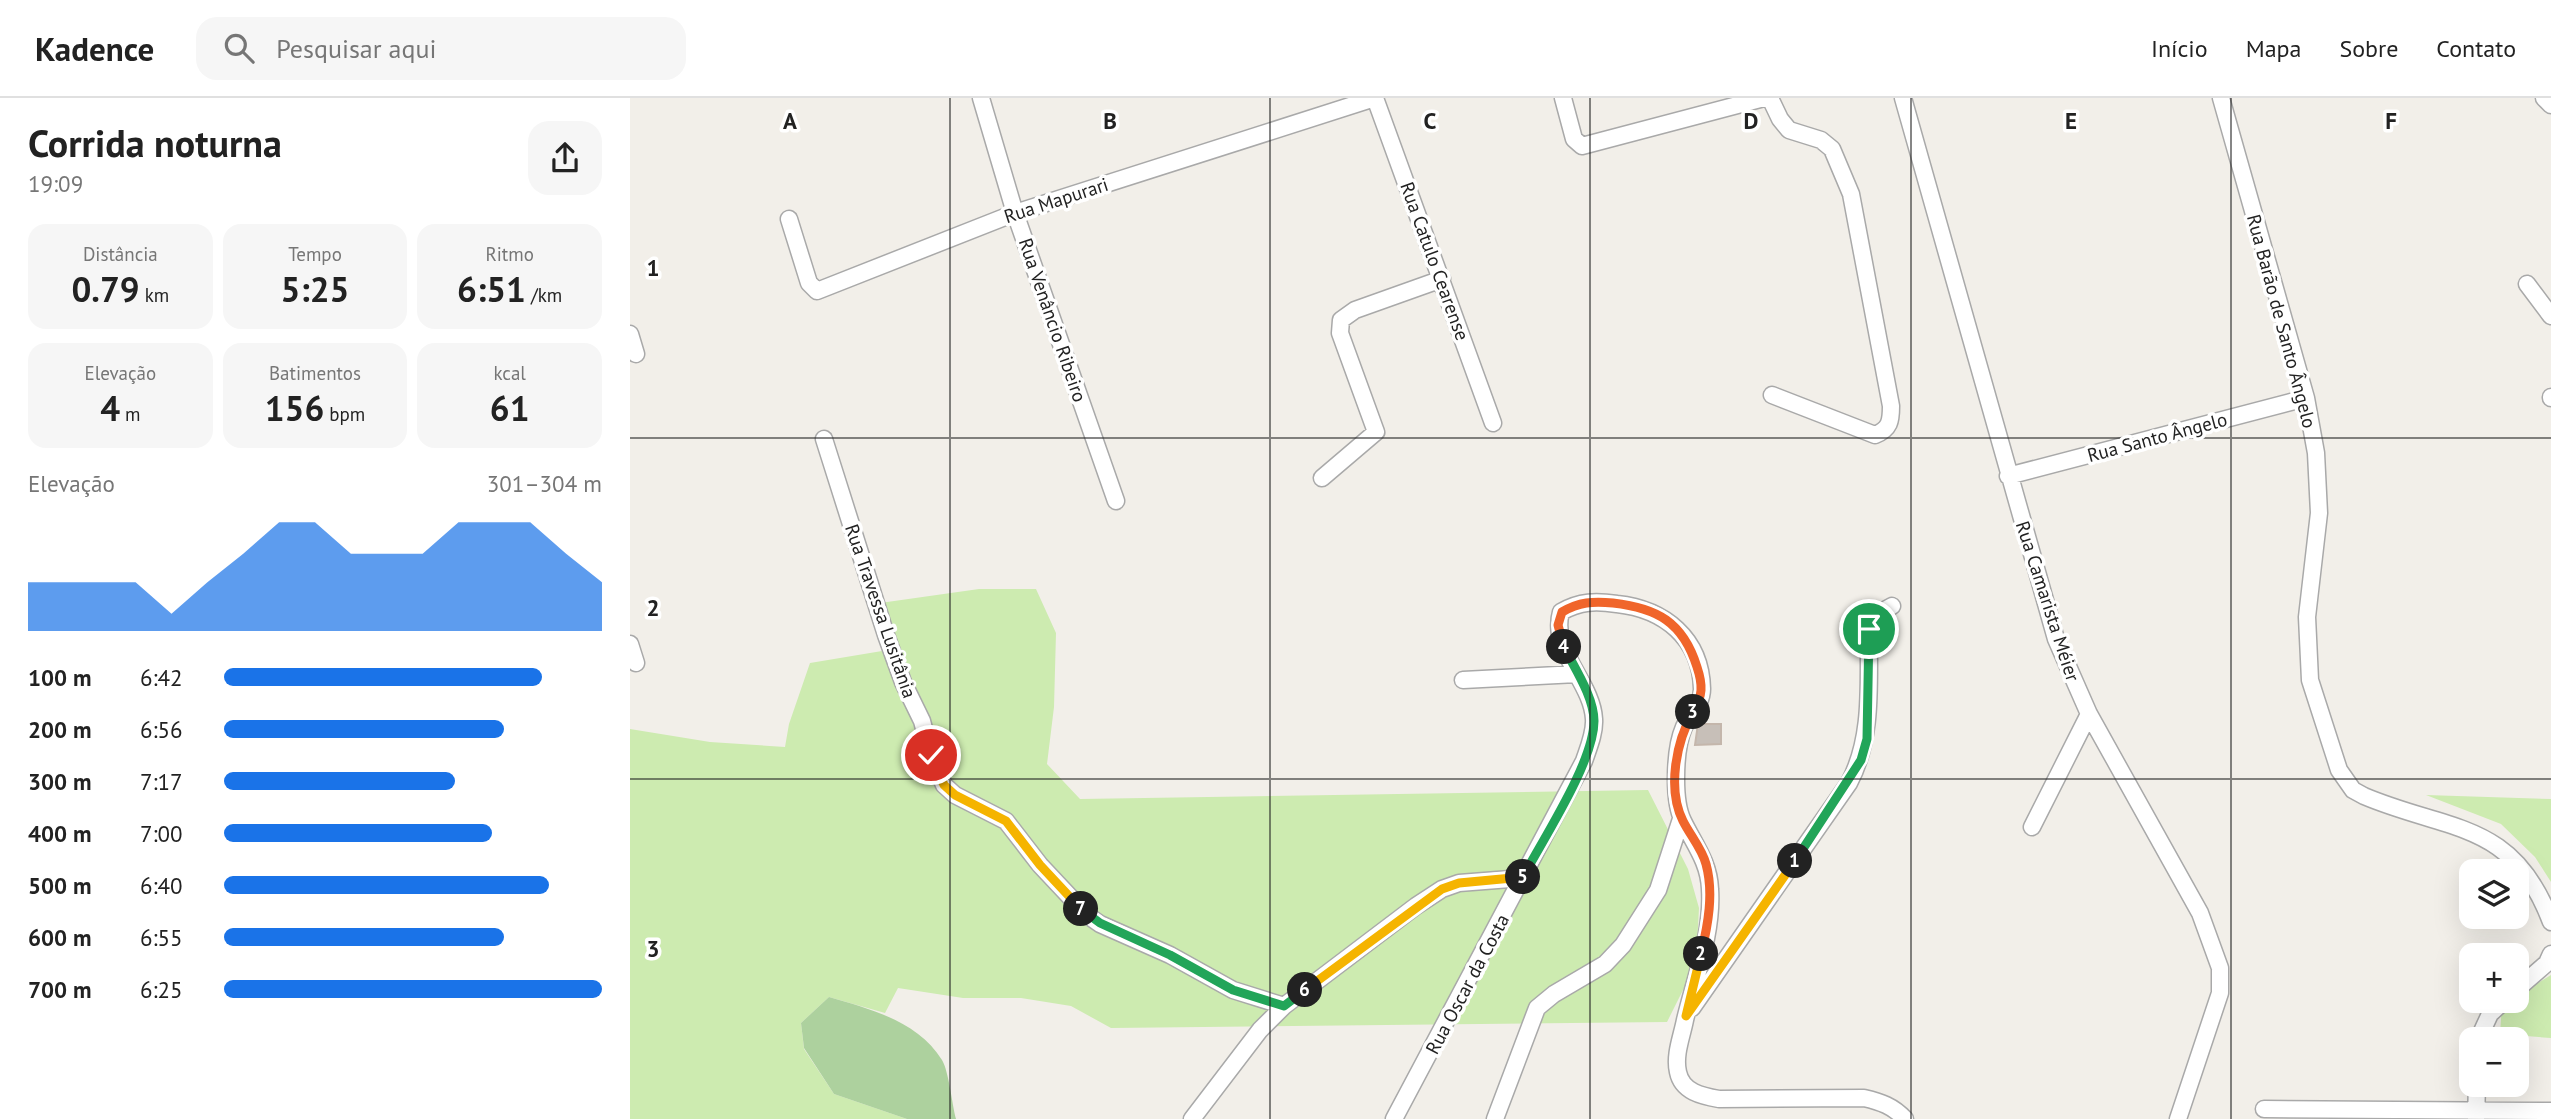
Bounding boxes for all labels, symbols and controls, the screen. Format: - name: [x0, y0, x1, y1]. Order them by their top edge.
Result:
- search box: [196, 17, 686, 80]
- text: Kadence: [35, 27, 154, 70]
- icon: search: [220, 29, 258, 67]
- text: Pesquisar aqui: [276, 32, 436, 65]
- text: Início: [2151, 33, 2208, 64]
- text: Mapa: [2246, 33, 2301, 64]
- text: Sobre: [2339, 33, 2398, 64]
- text: Contato: [2436, 33, 2516, 64]
- text: A: [783, 106, 797, 135]
- text: B: [1103, 106, 1117, 135]
- text: C: [1424, 106, 1437, 135]
- text: D: [1744, 106, 1758, 135]
- text: E: [2065, 106, 2077, 135]
- text: F: [2385, 106, 2397, 135]
- text: Corrida noturna: [28, 118, 282, 167]
- button: share: [528, 121, 602, 195]
- text: 19:09: [28, 169, 83, 198]
- street label: Rua Mapurari: [1001, 172, 1111, 228]
- street label: Rua Catulo Cearense: [1395, 179, 1475, 343]
- street label: Rua Barão de Santo Ângelo: [2242, 211, 2322, 431]
- street label: Rua Venâncio Ribeiro: [1014, 235, 1092, 405]
- text: Distância: [83, 242, 158, 266]
- text: Tempo: [288, 242, 342, 266]
- text: Ritmo: [485, 242, 534, 266]
- text: 1: [646, 253, 660, 282]
- text: 0.79: [71, 266, 140, 312]
- text: 5:25: [281, 266, 349, 312]
- text: 6:51: [457, 266, 526, 312]
- text: km: [140, 283, 169, 307]
- text: /km: [526, 283, 562, 307]
- text: Elevação: [84, 361, 156, 385]
- text: Batimentos: [269, 361, 361, 385]
- text: kcal: [493, 361, 526, 385]
- text: 4: [100, 385, 120, 431]
- text: 156: [265, 385, 324, 431]
- text: 61: [490, 385, 530, 431]
- text: m: [120, 402, 141, 426]
- text: bpm: [324, 402, 365, 426]
- street label: Rua Santo Ângelo: [2084, 407, 2230, 467]
- text: Elevação: [28, 469, 115, 498]
- text: 301–304 m: [487, 469, 602, 498]
- street label: Rua Camarista Méier: [2011, 518, 2085, 685]
- street label: Rua Travessa Lusitânia: [840, 521, 922, 701]
- text: 2: [646, 593, 660, 622]
- pin: [1839, 599, 1899, 659]
- icon: arrive: [1850, 610, 1888, 648]
- pin: 4: [1546, 630, 1581, 664]
- text: 4: [1558, 634, 1569, 658]
- text: 100 m: [28, 663, 91, 692]
- text: 6:42: [140, 663, 183, 692]
- pin: 3: [1676, 694, 1710, 730]
- text: 3: [1687, 699, 1698, 723]
- text: 200 m: [28, 715, 91, 744]
- text: 6:56: [140, 715, 183, 744]
- pin: [901, 725, 961, 785]
- icon: check: [912, 736, 950, 774]
- text: 300 m: [28, 767, 91, 796]
- text: 7:17: [140, 767, 183, 796]
- text: 400 m: [28, 819, 91, 848]
- text: 7:00: [140, 819, 183, 848]
- pin: 1: [1778, 844, 1812, 878]
- text: 1: [1789, 848, 1800, 872]
- map controls: [2459, 859, 2529, 1097]
- button: layers: [2459, 859, 2529, 929]
- pin: 5: [1506, 860, 1540, 894]
- text: 5: [1517, 864, 1528, 888]
- text: 500 m: [28, 871, 91, 900]
- text: 6:40: [140, 871, 183, 900]
- pin: 7: [1064, 892, 1098, 926]
- text: 7: [1075, 896, 1086, 920]
- street label: Rua Oscar da Costa: [1420, 910, 1514, 1058]
- text: 600 m: [28, 923, 91, 952]
- text: 6:55: [140, 923, 183, 952]
- text: 3: [646, 934, 660, 963]
- pin: 2: [1684, 936, 1718, 972]
- text: 2: [1695, 941, 1706, 965]
- button: +: [2459, 943, 2529, 1013]
- pin: 6: [1288, 972, 1322, 1008]
- text: 700 m: [28, 975, 91, 1004]
- text: 6:25: [140, 975, 183, 1004]
- text: 6: [1299, 977, 1310, 1001]
- button: −: [2459, 1027, 2529, 1097]

